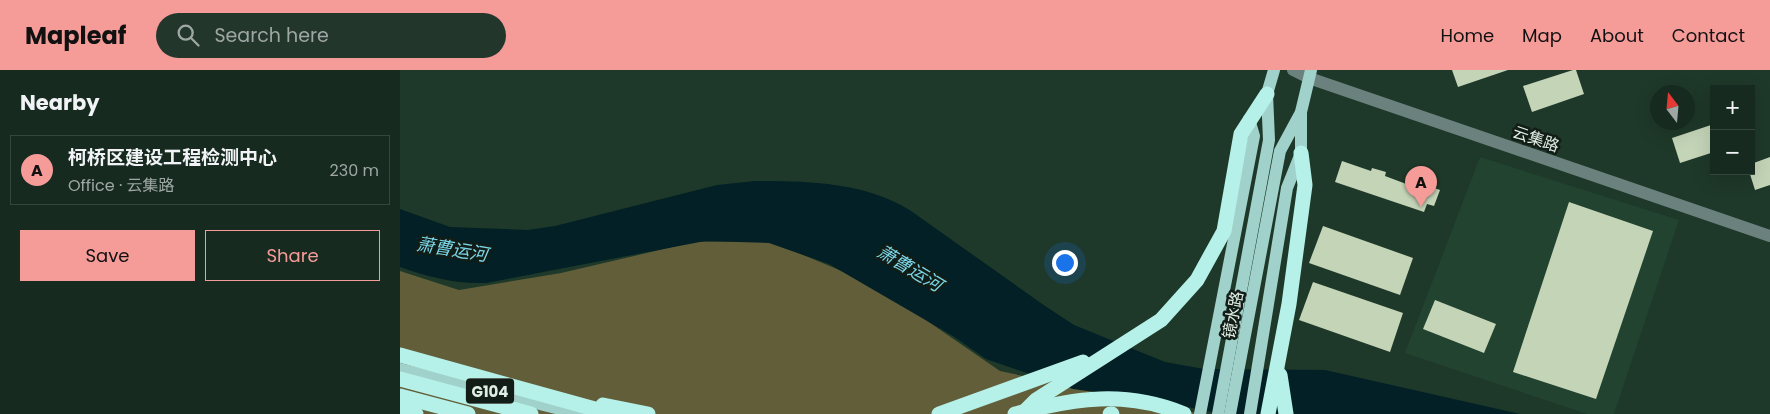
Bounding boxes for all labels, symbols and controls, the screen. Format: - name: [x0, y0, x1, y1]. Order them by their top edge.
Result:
- search box: [156, 13, 506, 58]
- text: Mapleaf: [25, 19, 126, 52]
- icon: search: [174, 21, 202, 49]
- text: Search here: [214, 22, 329, 49]
- text: Home: [1440, 23, 1494, 48]
- text: Map: [1522, 23, 1562, 48]
- text: About: [1590, 23, 1644, 48]
- text: Contact: [1672, 23, 1745, 48]
- north arrow: [1650, 85, 1695, 130]
- map controls: [1710, 85, 1755, 175]
- button: +: [1710, 85, 1755, 130]
- text: Nearby: [20, 88, 100, 117]
- street label: 云集路: [1510, 120, 1562, 158]
- button: −: [1710, 130, 1755, 175]
- text: 柯桥区建设工程检测中心: [68, 144, 277, 171]
- text: A: [31, 159, 43, 182]
- text: 230 m: [330, 159, 379, 182]
- pin: A: [1405, 166, 1437, 207]
- text: Office · 云集路: [68, 174, 175, 197]
- button: Save: [20, 230, 195, 281]
- button: Share: [205, 230, 380, 281]
- water label: 萧曹运河: [414, 231, 492, 267]
- water label: 萧曹运河: [873, 239, 950, 299]
- your location: [1052, 250, 1078, 276]
- street label: 镜水路: [1217, 289, 1249, 341]
- road number: G104: [466, 378, 514, 404]

